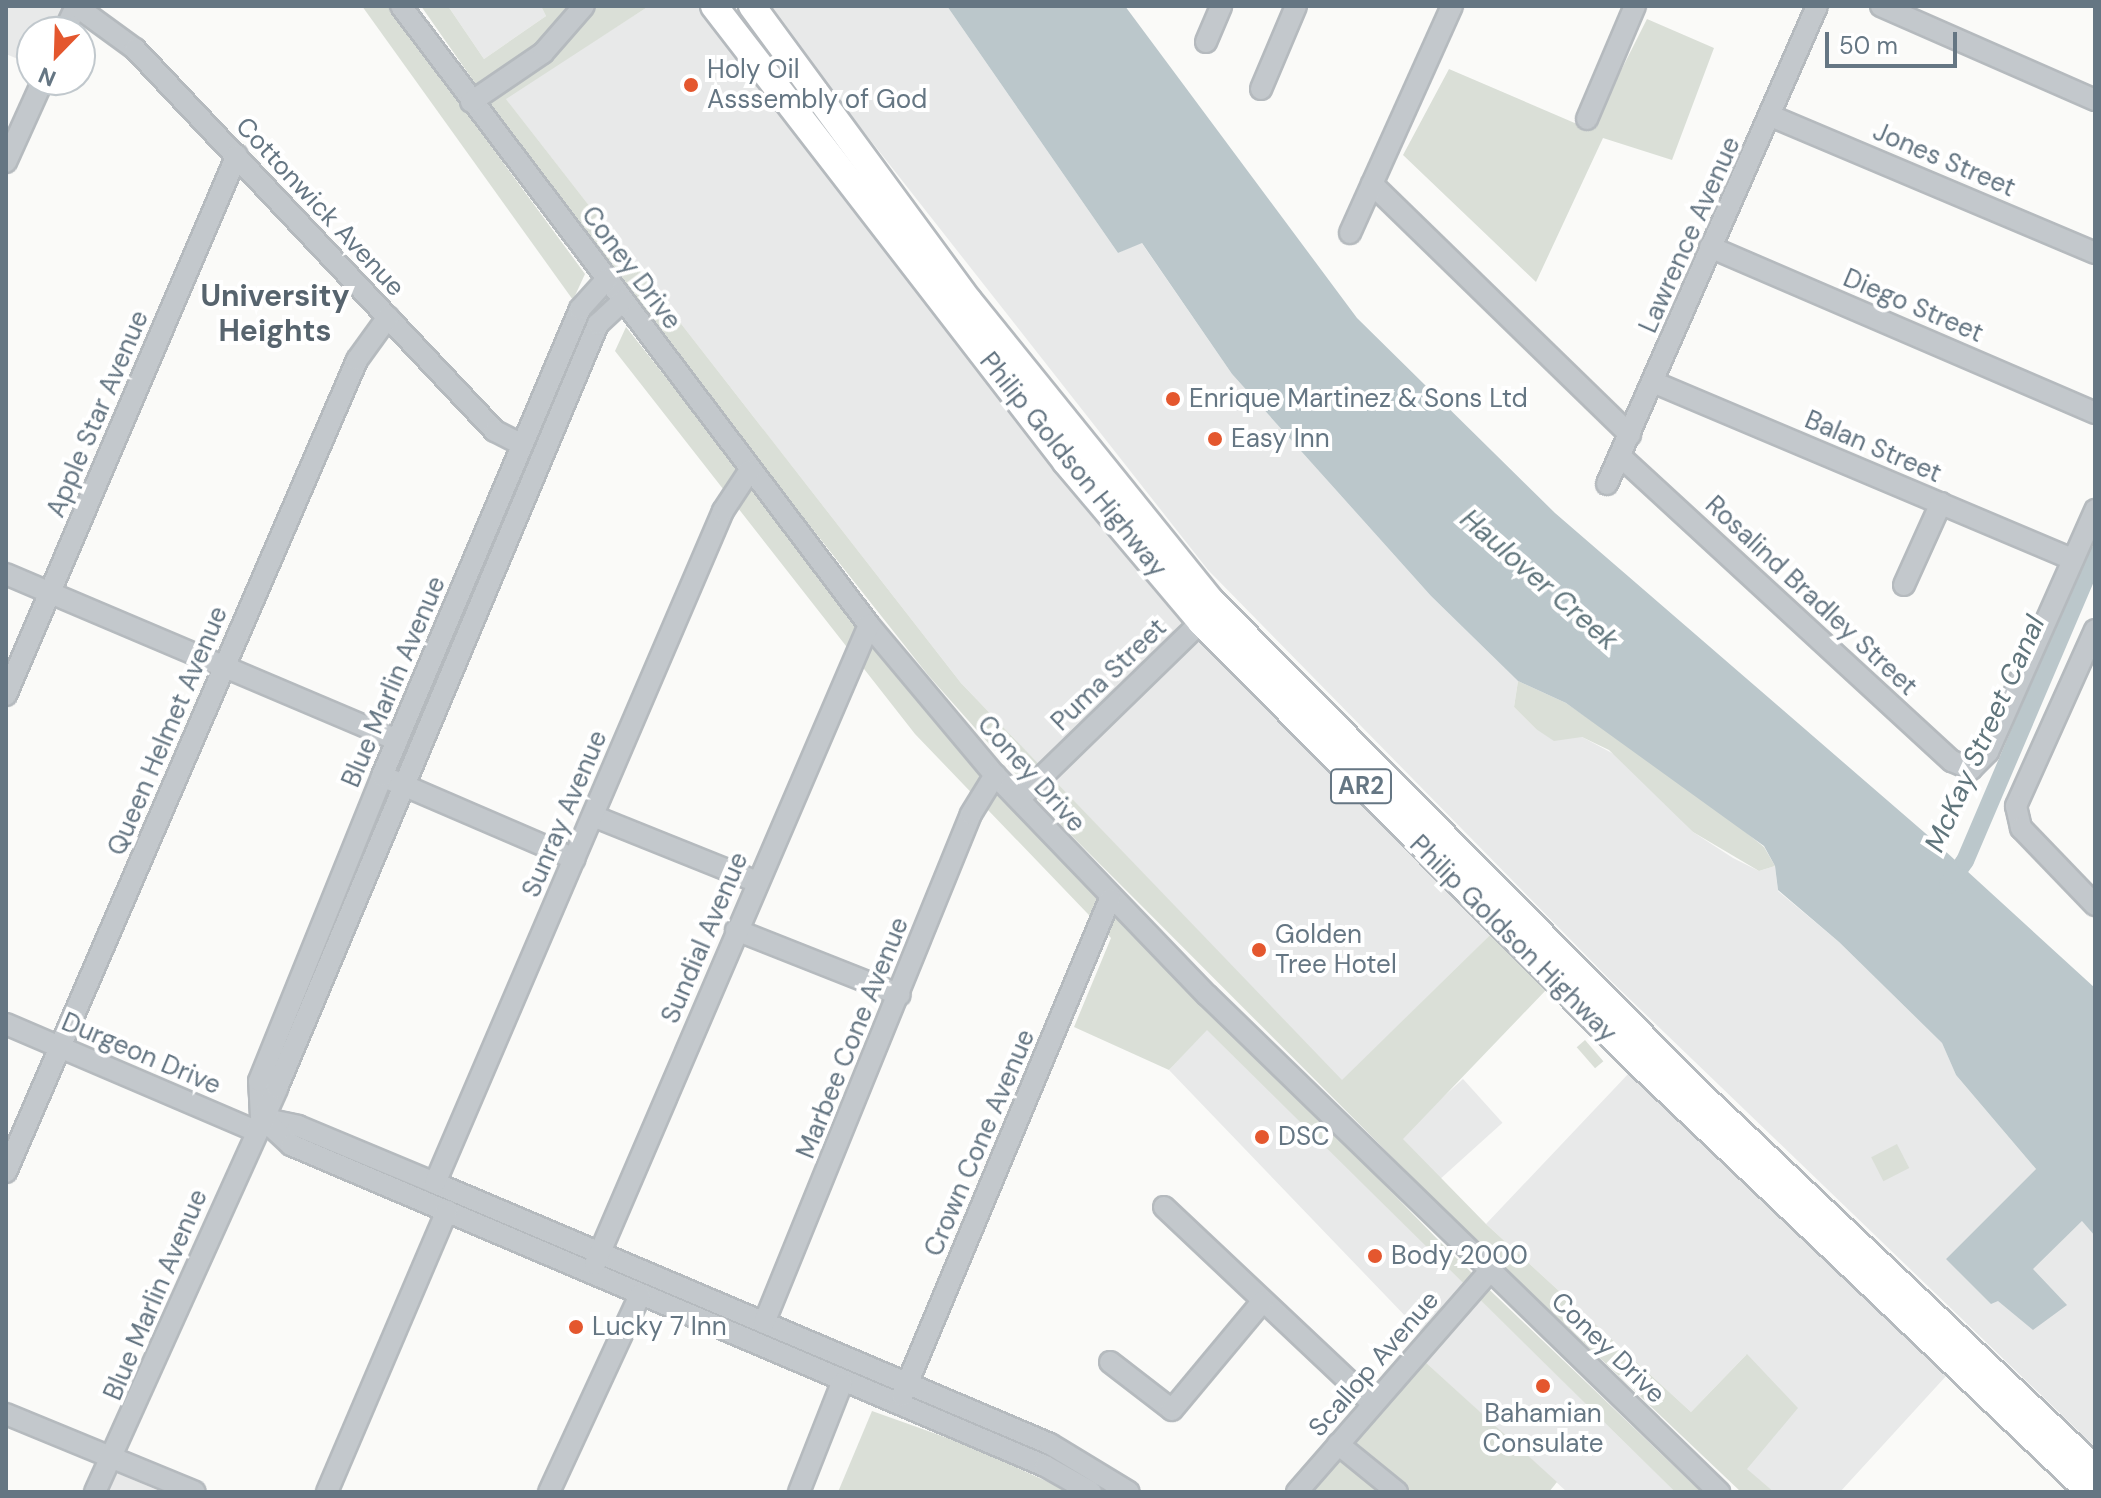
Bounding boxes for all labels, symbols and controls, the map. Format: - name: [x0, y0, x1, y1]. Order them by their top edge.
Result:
- north arrow: [16, 16, 96, 96]
- scale bar: [1829, 16, 1961, 66]
- text: 50 m: [1839, 30, 1898, 61]
- place label: Holy Oil Asssembly of God: [707, 54, 927, 116]
- text: N: [34, 60, 60, 93]
- marker: Holy Oil Asssembly of God: [682, 76, 700, 94]
- street label: Cottonwick Avenue: [229, 111, 411, 303]
- street label: Jones Street: [1868, 116, 2020, 204]
- street label: Lawrence Avenue: [1633, 132, 1747, 338]
- street label: Coney Drive: [575, 200, 687, 336]
- street label: Diego Street: [1838, 263, 1988, 349]
- district label: University Heights: [200, 278, 350, 348]
- street label: Apple Star Avenue: [40, 306, 156, 522]
- street label: Philip Goldson Highway: [973, 346, 1173, 584]
- place label: Enrique Martinez & Sons Ltd: [1189, 383, 1528, 415]
- marker: Enrique Martinez & Sons Ltd: [1164, 390, 1182, 408]
- street label: Balan Street: [1800, 404, 1946, 490]
- place label: Easy Inn: [1231, 423, 1330, 455]
- marker: Easy Inn: [1206, 430, 1224, 448]
- street label: Rosalind Bradley Street: [1699, 490, 1923, 702]
- water label: Haulover Creek: [1453, 502, 1625, 658]
- street label: Blue Marlin Avenue: [336, 572, 452, 792]
- street label: Queen Helmet Avenue: [101, 602, 235, 860]
- water label: McKay Street Canal: [1918, 611, 2052, 857]
- street label: Puma Street: [1045, 612, 1173, 738]
- street label: Coney Drive: [971, 709, 1091, 839]
- street label: Sunray Avenue: [516, 726, 614, 902]
- road number: AR2: [1329, 766, 1393, 806]
- street label: Philip Goldson Highway: [1403, 829, 1623, 1049]
- street label: Sundial Avenue: [655, 848, 755, 1028]
- street label: Marbee Cone Avenue: [790, 913, 916, 1163]
- place label: Golden Tree Hotel: [1275, 919, 1397, 980]
- marker: Golden Tree Hotel: [1250, 941, 1268, 959]
- street label: Durgeon Drive: [57, 1006, 225, 1102]
- street label: Crown Cone Avenue: [918, 1025, 1042, 1261]
- place label: DSC: [1278, 1121, 1330, 1153]
- marker: DSC: [1253, 1128, 1271, 1146]
- street label: Blue Marlin Avenue: [98, 1185, 214, 1405]
- place label: Body 2000: [1391, 1240, 1528, 1272]
- marker: Body 2000: [1366, 1247, 1384, 1265]
- street label: Scallop Avenue: [1302, 1285, 1446, 1443]
- street label: Coney Drive: [1545, 1286, 1671, 1410]
- place label: Lucky 7 Inn: [592, 1311, 727, 1343]
- marker: Lucky 7 Inn: [567, 1318, 585, 1336]
- marker: Bahamian Consulate: [1534, 1377, 1552, 1395]
- place label: Bahamian Consulate: [1482, 1398, 1604, 1460]

